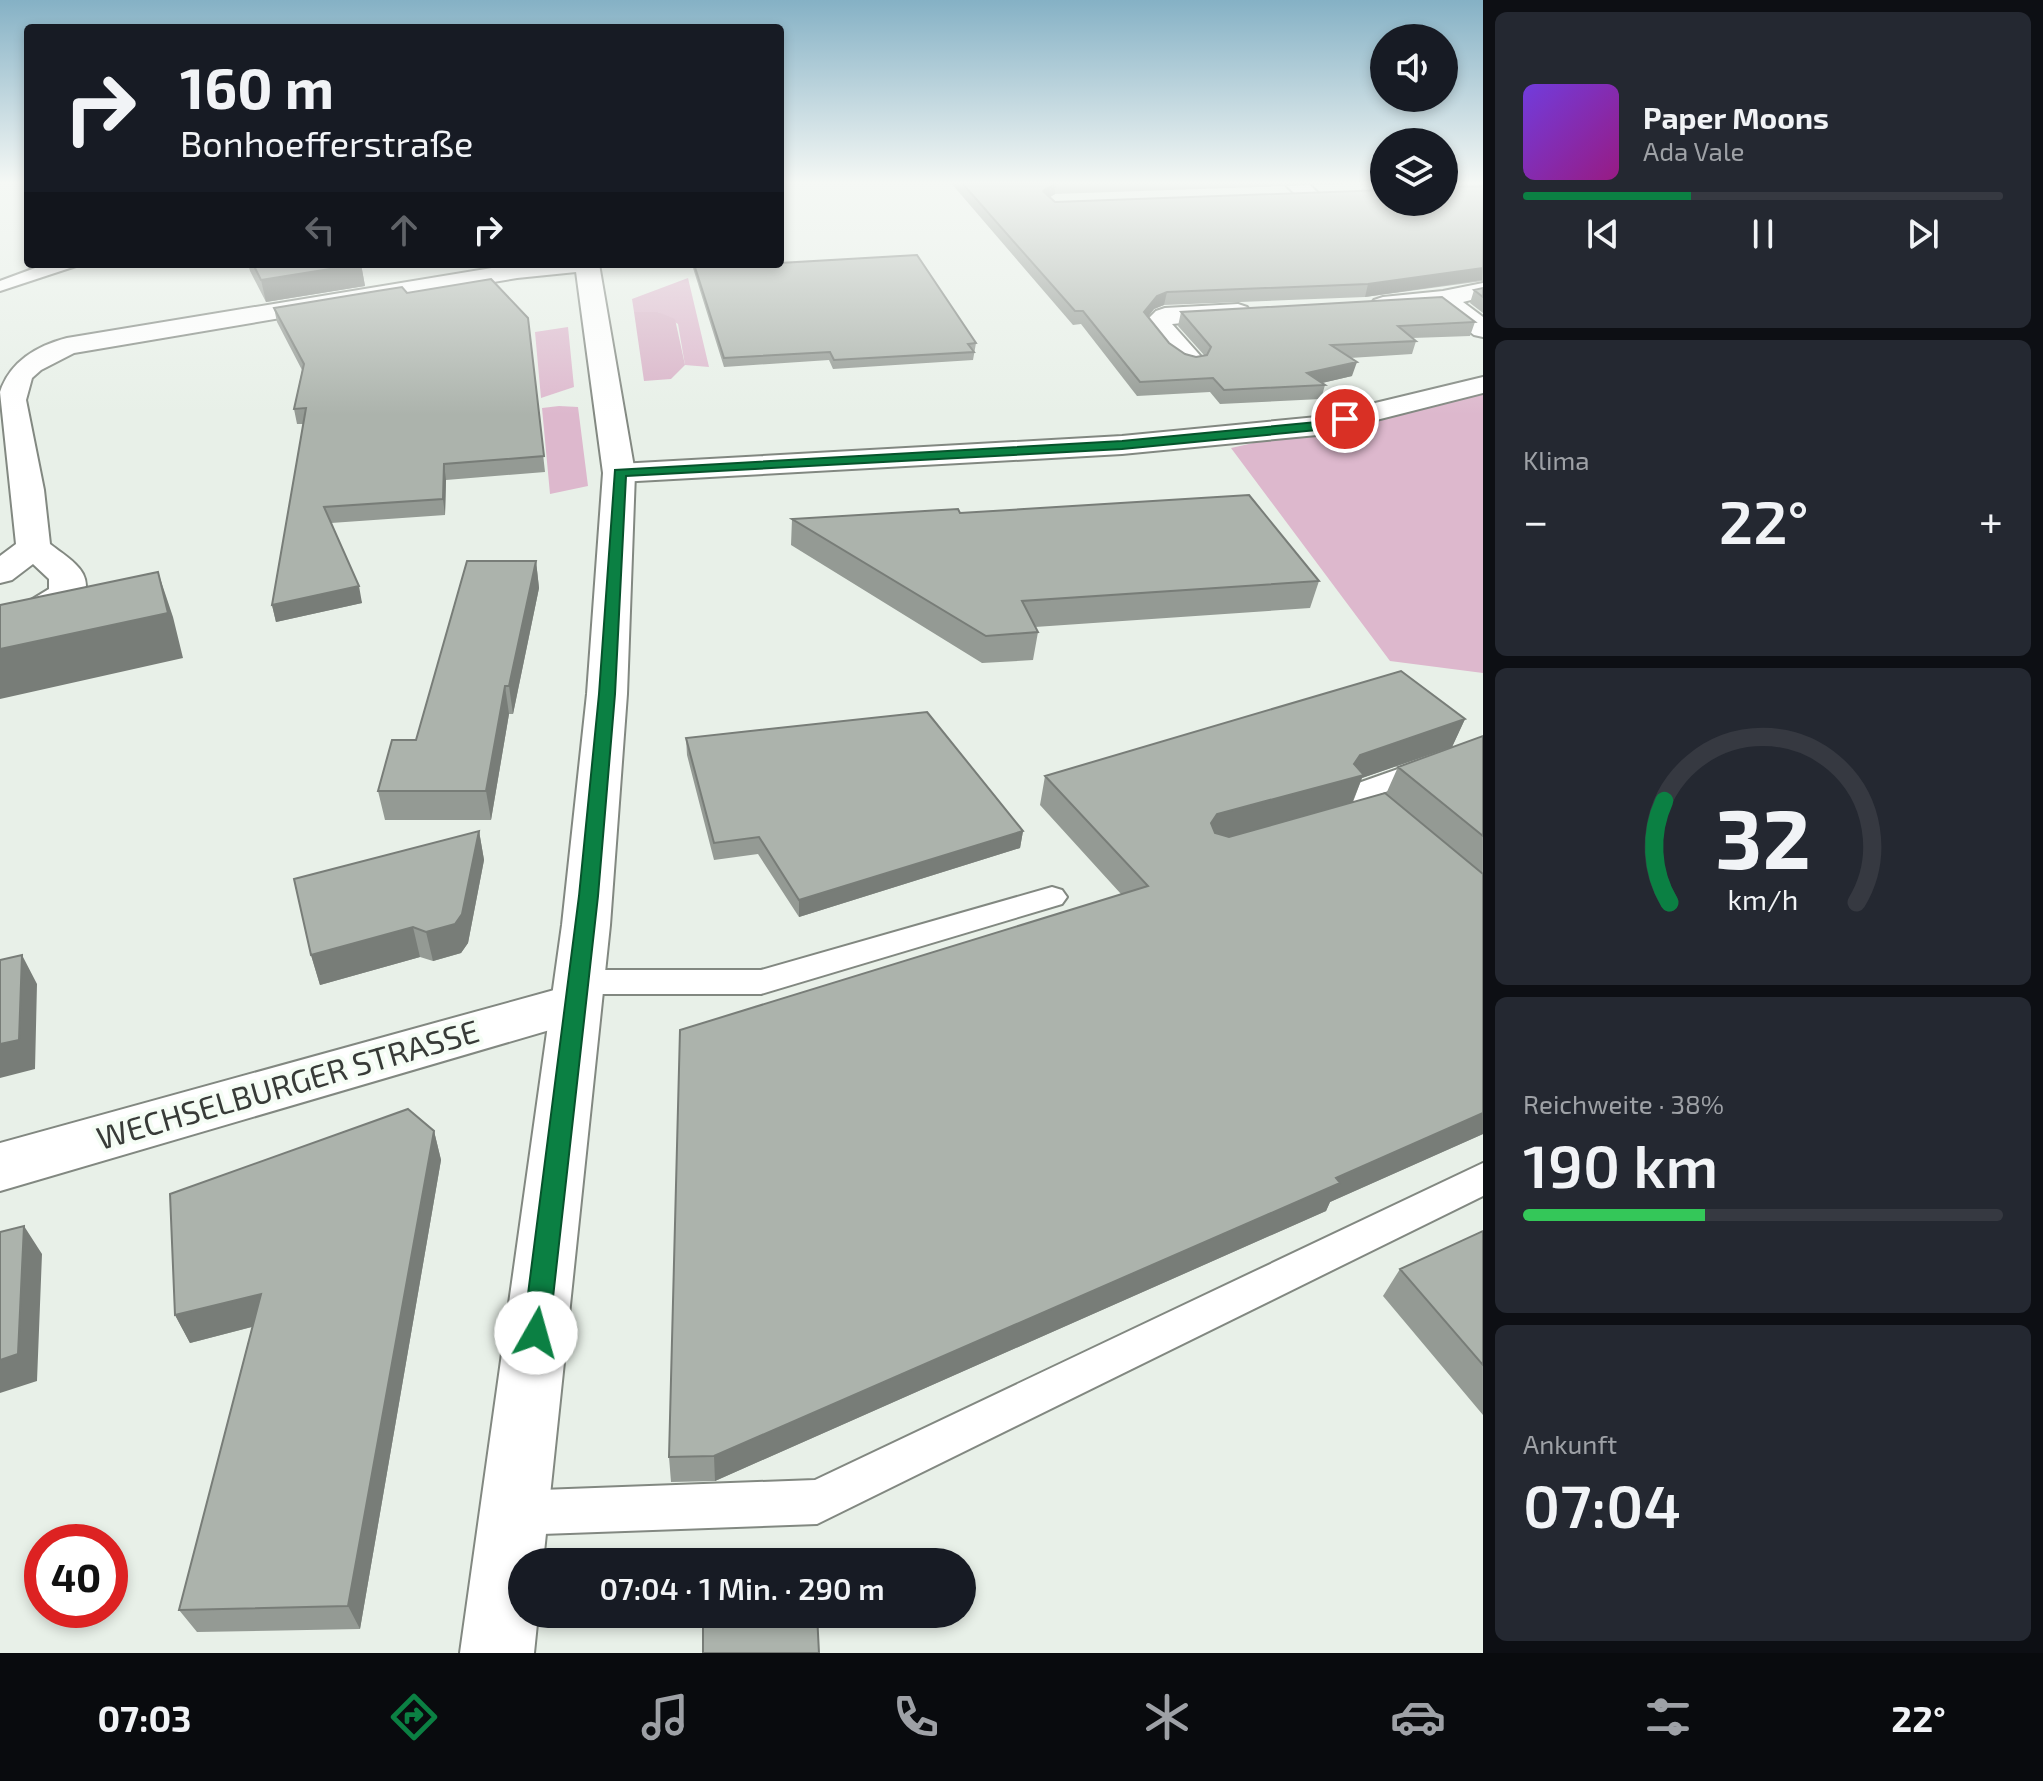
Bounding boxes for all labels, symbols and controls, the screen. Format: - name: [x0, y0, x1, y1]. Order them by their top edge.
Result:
- map controls: [1370, 24, 1458, 216]
- button: sound: [1370, 24, 1458, 112]
- text: 160 m: [180, 53, 334, 120]
- icon: right: [48, 56, 152, 160]
- text: Paper Moons: [1643, 99, 1829, 135]
- text: Bonhoefferstraße: [180, 121, 473, 164]
- button: layers: [1370, 128, 1458, 216]
- text: Ada Vale: [1643, 135, 1745, 166]
- icon: left: [298, 208, 342, 252]
- icon: ahead: [382, 208, 426, 252]
- icon: right: [466, 208, 510, 252]
- icon: previous: [1581, 212, 1625, 256]
- icon: pause: [1741, 212, 1785, 256]
- icon: next: [1901, 212, 1945, 256]
- pin: [1311, 385, 1379, 453]
- icon: arrive: [1323, 397, 1367, 441]
- text: Klima: [1523, 444, 1590, 475]
- text: 22°: [1719, 484, 1809, 556]
- text: −: [1523, 493, 1549, 546]
- text: +: [1979, 493, 2003, 546]
- text: 32: [1715, 785, 1811, 885]
- text: km/h: [1728, 881, 1798, 916]
- street label: WECHSELBURGER STRASSE: [92, 1010, 483, 1156]
- text: Reichweite · 38%: [1523, 1088, 1724, 1119]
- text: 190 km: [1523, 1128, 1718, 1200]
- position arrow: [494, 1291, 578, 1375]
- text: Ankunft: [1523, 1428, 1617, 1459]
- text: 07:04: [1523, 1468, 1681, 1540]
- speed limit sign: 40: [24, 1524, 128, 1628]
- text: 07:04 · 1 Min. · 290 m: [599, 1570, 885, 1606]
- icon: directions: [386, 1689, 442, 1745]
- icon: music: [637, 1689, 693, 1745]
- icon: phone: [888, 1689, 944, 1745]
- icon: climate: [1139, 1689, 1195, 1745]
- icon: car: [1390, 1689, 1446, 1745]
- icon: filters: [1640, 1689, 1696, 1745]
- text: 07:03: [97, 1696, 192, 1739]
- text: 22°: [1891, 1696, 1946, 1739]

